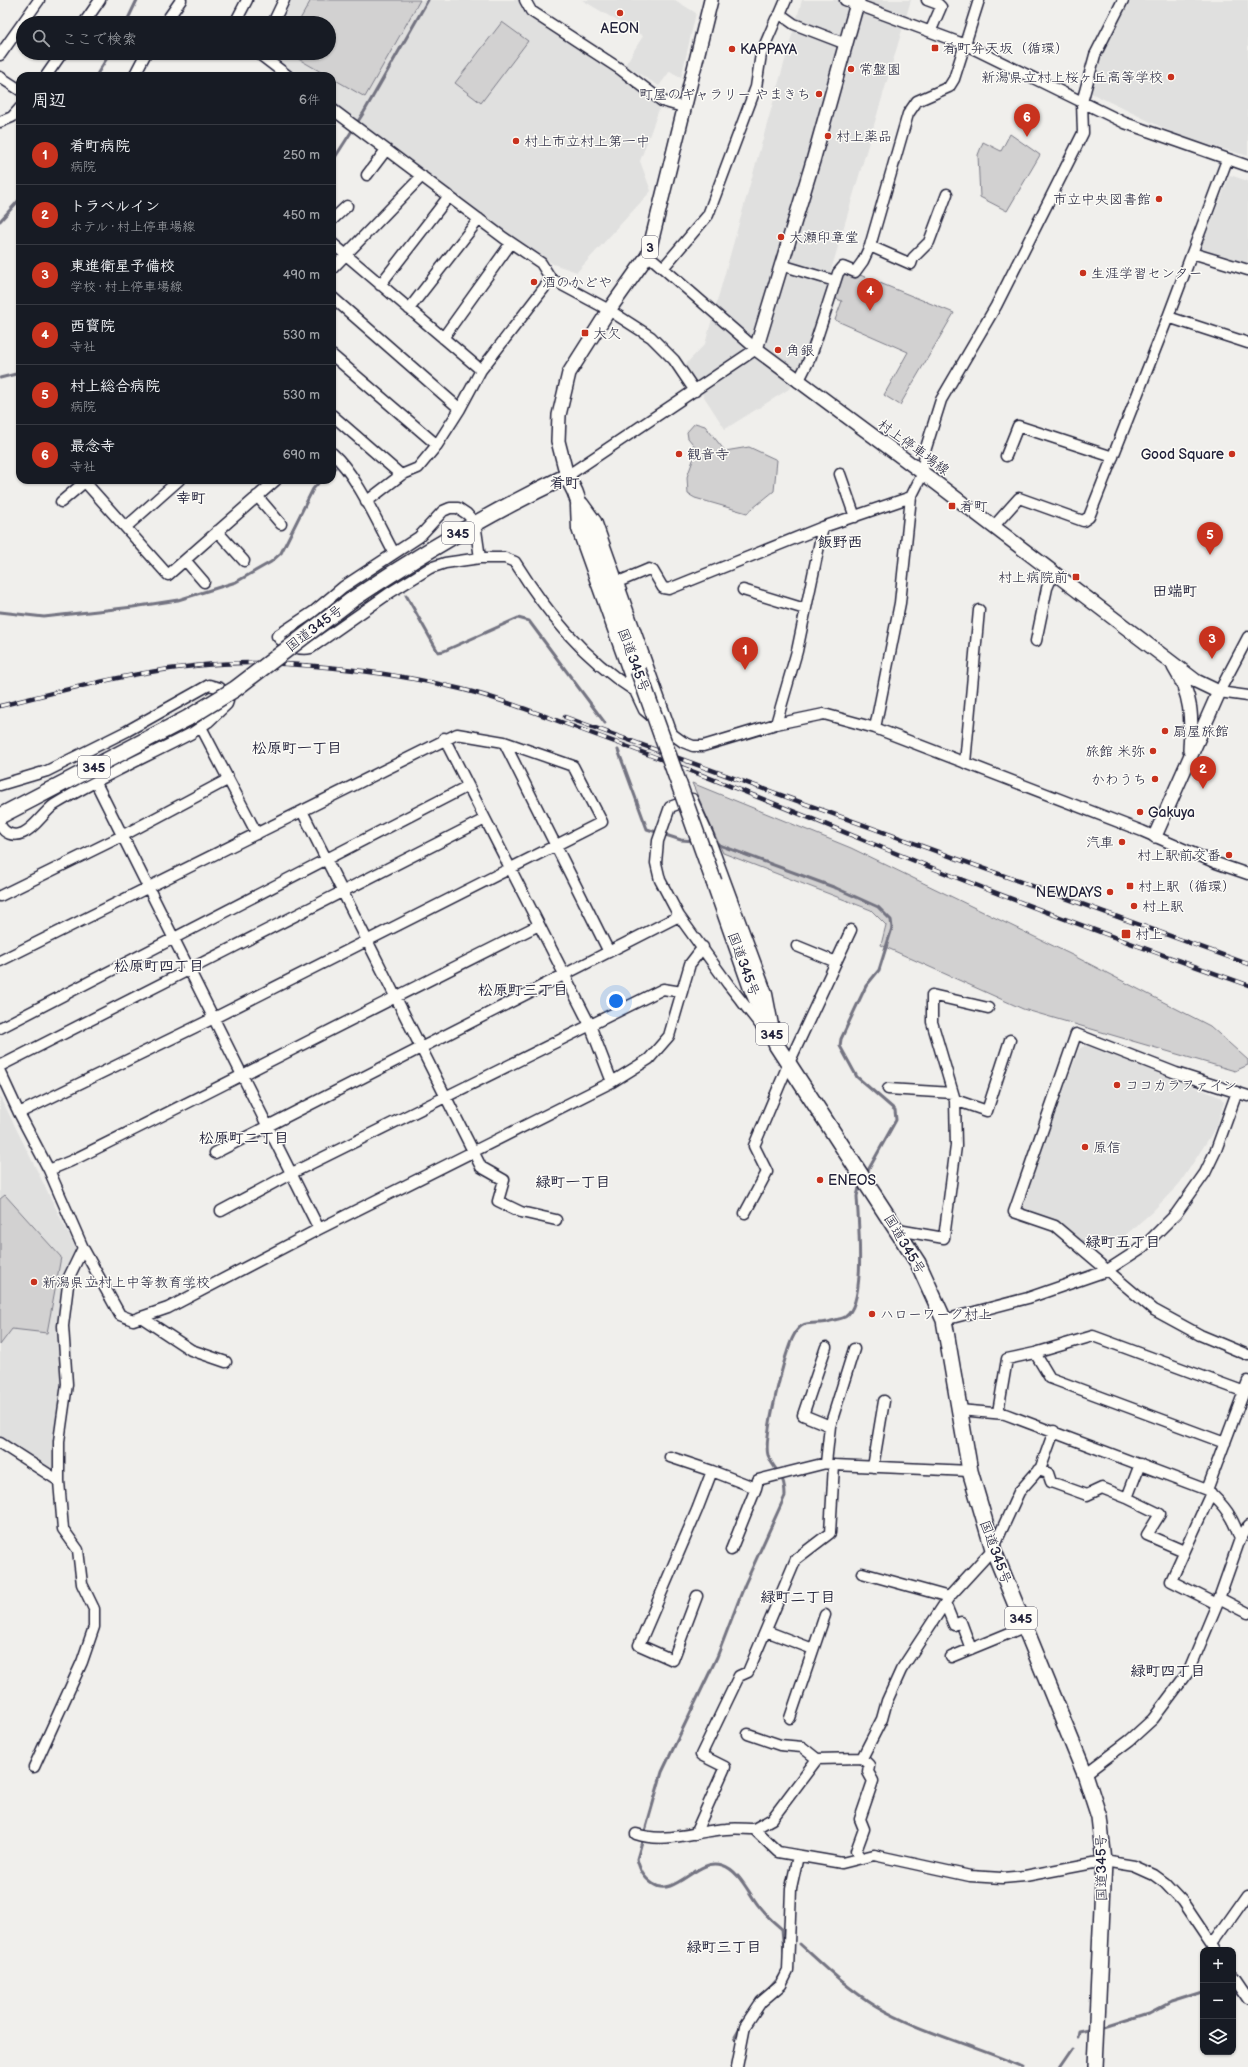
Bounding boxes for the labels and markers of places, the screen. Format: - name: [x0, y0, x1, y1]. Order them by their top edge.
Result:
- marker: AEON: [615, 8, 625, 18]
- place label: AEON: [601, 20, 639, 37]
- place label: 肴町弁天坂（循環）: [943, 40, 1069, 57]
- place label: KAPPAYA: [740, 41, 797, 58]
- marker: 肴町弁天坂（循環）: [930, 43, 940, 53]
- marker: KAPPAYA: [727, 44, 737, 54]
- place label: 常盤園: [859, 61, 901, 78]
- marker: 常盤園: [846, 64, 856, 74]
- place label: 新潟県立村上桜ヶ丘高等学校: [981, 69, 1163, 86]
- marker: 新潟県立村上桜ヶ丘高等学校: [1166, 72, 1176, 82]
- place label: 町屋のギャラリー やまきち: [639, 86, 811, 103]
- marker: 町屋のギャラリー やまきち: [814, 89, 824, 99]
- pin: 6: [1014, 104, 1040, 137]
- place label: 村上薬品: [836, 128, 892, 145]
- marker: 村上薬品: [823, 131, 833, 141]
- place label: 村上市立村上第一中: [524, 133, 650, 150]
- marker: 村上市立村上第一中: [511, 136, 521, 146]
- place label: 市立中央図書館: [1053, 191, 1151, 208]
- marker: 市立中央図書館: [1154, 194, 1164, 204]
- place label: 大瀬印章堂: [789, 229, 859, 246]
- marker: 大瀬印章堂: [776, 232, 786, 242]
- place label: 生涯学習センター: [1091, 265, 1202, 282]
- marker: 生涯学習センター: [1078, 268, 1088, 278]
- place label: 酒のかどや: [542, 274, 613, 291]
- marker: 酒のかどや: [529, 277, 539, 287]
- pin: 4: [857, 278, 883, 311]
- place label: 大欠: [593, 325, 621, 342]
- marker: 大欠: [580, 328, 590, 338]
- place label: 角銀: [786, 342, 815, 359]
- marker: 角銀: [773, 345, 783, 355]
- place label: 観音寺: [687, 446, 729, 463]
- place label: Good Square: [1141, 446, 1224, 463]
- marker: 観音寺: [674, 449, 684, 459]
- marker: Good Square: [1227, 449, 1237, 459]
- place label: 肴町: [960, 498, 988, 515]
- marker: 肴町: [947, 501, 957, 511]
- pin: 5: [1197, 522, 1223, 555]
- place label: 村上病院前: [998, 569, 1068, 586]
- marker: 村上病院前: [1071, 572, 1081, 582]
- pin: 3: [1199, 626, 1225, 659]
- pin: 1: [732, 637, 758, 670]
- place label: 扇屋旅館: [1173, 723, 1229, 740]
- marker: 扇屋旅館: [1160, 726, 1170, 736]
- place label: 旅館 米弥: [1085, 743, 1145, 760]
- marker: 旅館 米弥: [1148, 746, 1158, 756]
- pin: 2: [1190, 756, 1216, 789]
- place label: かわうち: [1091, 771, 1147, 788]
- marker: かわうち: [1150, 774, 1160, 784]
- place label: Gakuya: [1148, 804, 1195, 821]
- marker: Gakuya: [1135, 807, 1145, 817]
- place label: 汽車: [1086, 834, 1114, 851]
- marker: 汽車: [1117, 837, 1127, 847]
- place label: 村上駅前交番: [1137, 847, 1221, 864]
- marker: 村上駅前交番: [1224, 850, 1234, 860]
- place label: 村上駅（循環）: [1138, 878, 1236, 895]
- marker: 村上駅（循環）: [1125, 881, 1135, 891]
- place label: NEWDAYS: [1036, 884, 1102, 901]
- marker: NEWDAYS: [1105, 887, 1115, 897]
- place label: 村上駅: [1142, 898, 1184, 915]
- marker: 村上駅: [1129, 901, 1139, 911]
- place label: 村上: [1135, 926, 1163, 943]
- marker: 村上: [1120, 928, 1132, 940]
- place label: ココカラファイン: [1125, 1077, 1237, 1094]
- marker: ココカラファイン: [1112, 1080, 1122, 1090]
- place label: 原信: [1093, 1139, 1121, 1156]
- marker: 原信: [1080, 1142, 1090, 1152]
- place label: ENEOS: [828, 1172, 876, 1189]
- marker: ENEOS: [815, 1175, 825, 1185]
- place label: 新潟県立村上中等教育学校: [42, 1274, 210, 1291]
- marker: 新潟県立村上中等教育学校: [29, 1277, 39, 1287]
- place label: ハローワーク村上: [880, 1306, 992, 1323]
- marker: ハローワーク村上: [867, 1309, 877, 1319]

